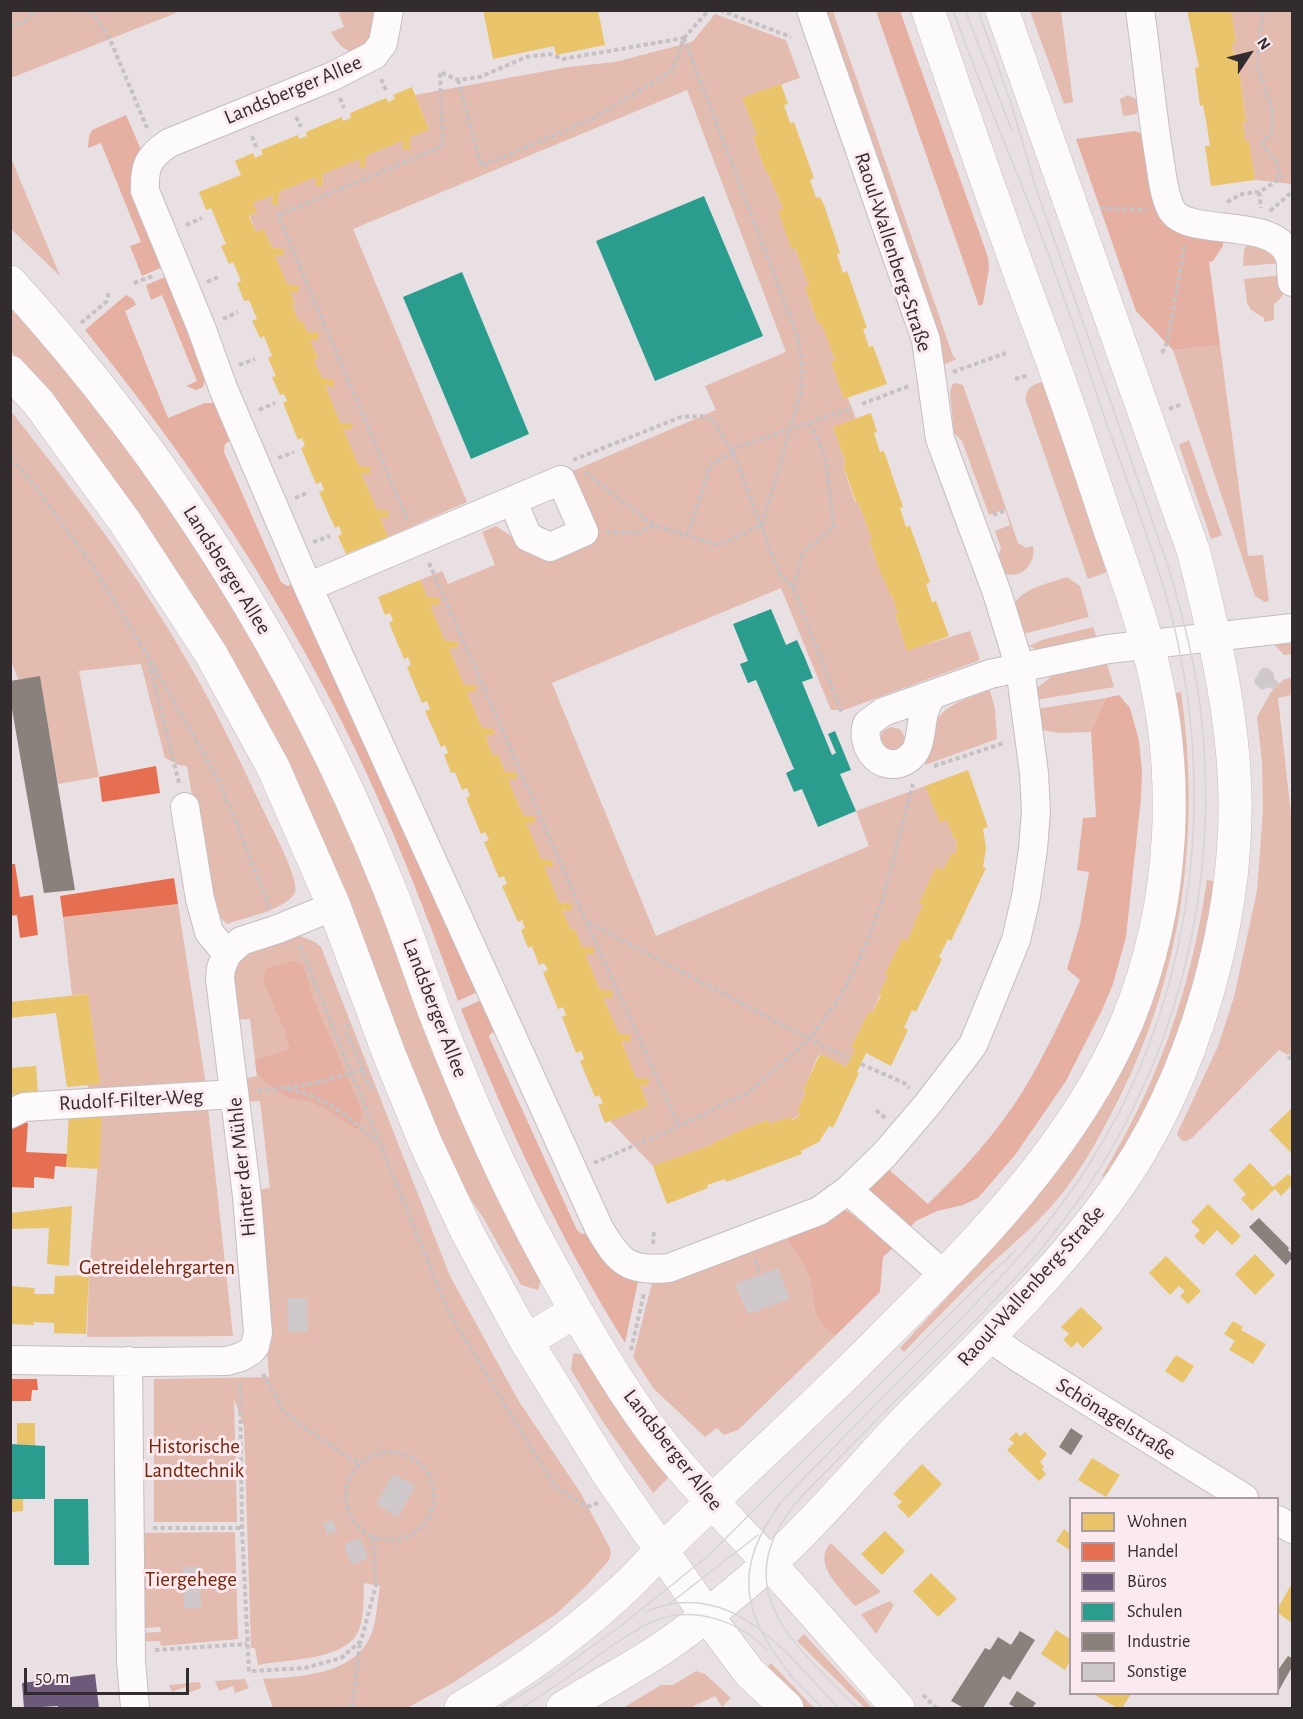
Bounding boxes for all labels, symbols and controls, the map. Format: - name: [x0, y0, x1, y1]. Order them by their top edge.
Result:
- north arrow: [1219, 24, 1279, 84]
- text: N: [1254, 35, 1273, 53]
- street label: Landsberger Allee: [220, 50, 366, 130]
- street label: Raoul-Wallenberg-Straße: [849, 149, 937, 355]
- street label: Landsberger Allee: [177, 501, 277, 639]
- street label: Landsberger Allee: [397, 935, 473, 1081]
- street label: Rudolf-Filter-Weg: [58, 1084, 204, 1116]
- street label: Hinter der Mühle: [222, 1096, 262, 1238]
- street label: Raoul-Wallenberg-Straße: [952, 1200, 1110, 1372]
- park label: Getreidelehrgarten: [79, 1255, 235, 1281]
- street label: Schönagelstraße: [1052, 1372, 1180, 1466]
- street label: Landsberger Allee: [618, 1384, 728, 1516]
- park label: Historische Landtechnik: [144, 1434, 244, 1484]
- legend: [1069, 1497, 1279, 1695]
- text: Wohnen: [1127, 1513, 1187, 1531]
- text: Handel: [1127, 1543, 1178, 1561]
- park label: Tiergehege: [145, 1567, 237, 1593]
- text: Büros: [1127, 1573, 1167, 1591]
- text: Schulen: [1127, 1603, 1183, 1621]
- text: Industrie: [1127, 1633, 1190, 1651]
- scale bar: [27, 1656, 192, 1694]
- text: Sonstige: [1127, 1663, 1187, 1681]
- text: 50 m: [35, 1669, 69, 1687]

